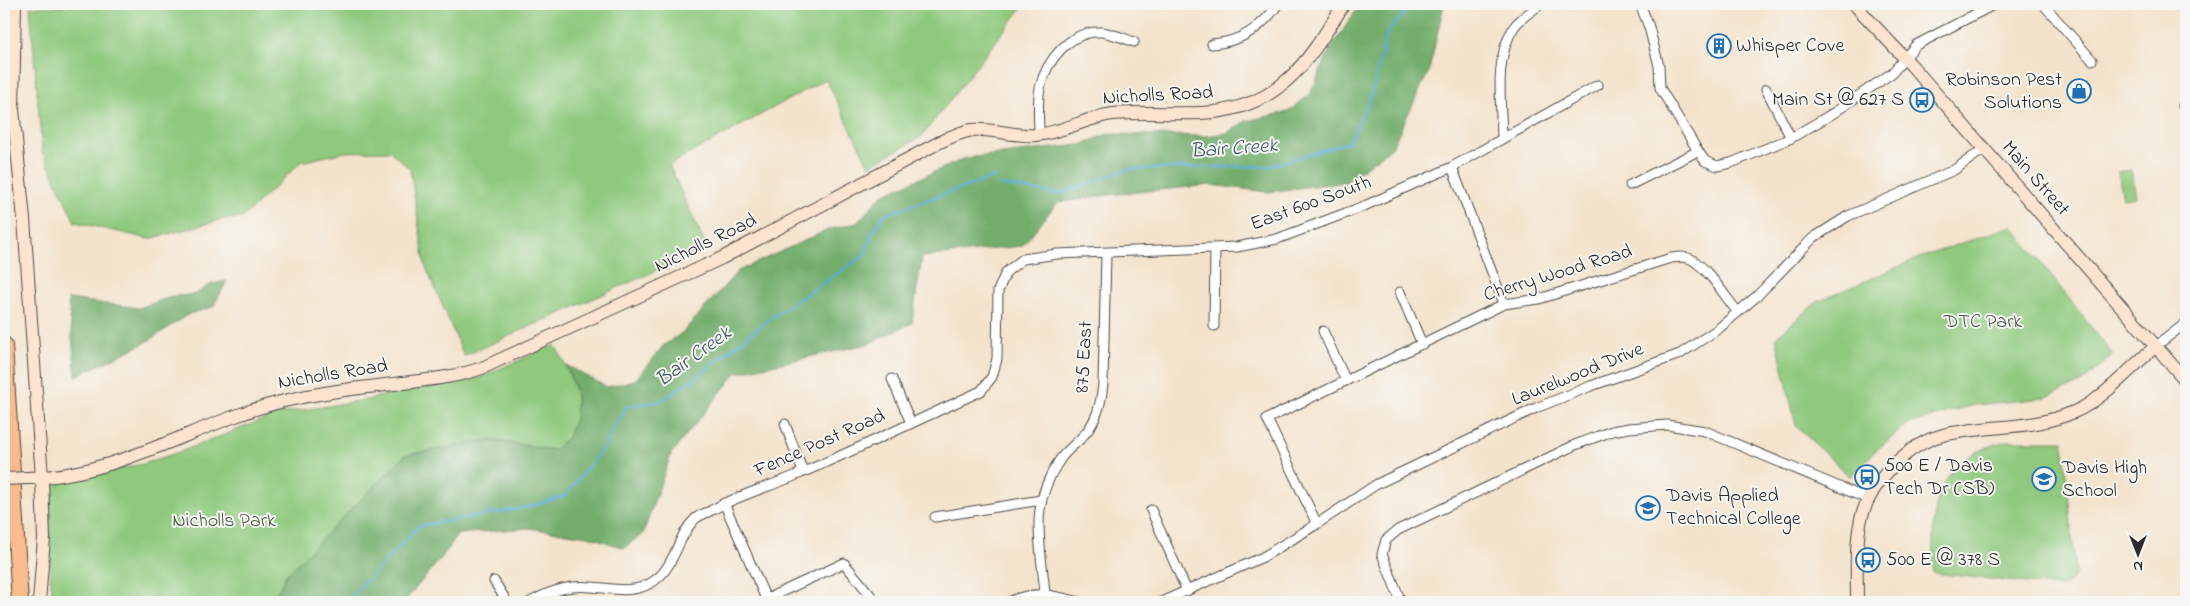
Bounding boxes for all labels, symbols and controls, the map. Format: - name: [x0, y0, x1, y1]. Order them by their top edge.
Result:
- place label: Whisper Cove: [1736, 32, 1845, 61]
- building icon: Whisper Cove: [1706, 33, 1732, 59]
- place label: Robinson Pest Solutions: [1945, 66, 2062, 118]
- shop icon: Robinson Pest Solutions: [2066, 78, 2092, 104]
- street label: Nicholls Road: [1102, 79, 1214, 113]
- place label: Main St @ 627 S: [1772, 86, 1904, 115]
- bus stop icon: Main St @ 627 S: [1909, 87, 1935, 113]
- water label: Bair Creek: [1190, 131, 1279, 167]
- street label: Main Street: [1994, 135, 2076, 223]
- street label: East 600 South: [1246, 169, 1376, 239]
- street label: Nicholls Road: [650, 207, 762, 281]
- street label: Cherry Wood Road: [1480, 238, 1636, 310]
- park label: DTC Park: [1943, 308, 2022, 337]
- water label: Bair Creek: [650, 319, 739, 395]
- street label: 875 East: [1069, 320, 1101, 394]
- street label: Laurelwood Drive: [1508, 335, 1648, 415]
- street label: Nicholls Road: [276, 352, 390, 398]
- street label: Fence Post Road: [749, 402, 890, 486]
- place label: 500 E / Davis Tech Dr (SB): [1884, 452, 1994, 504]
- place label: Davis High School: [2061, 454, 2147, 506]
- bus stop icon: 500 E / Davis Tech Dr (SB): [1854, 464, 1880, 490]
- school or university icon: Davis High School: [2031, 466, 2057, 492]
- place label: Davis Applied Technical College: [1665, 482, 1801, 535]
- school or university icon: Davis Applied Technical College: [1635, 495, 1661, 521]
- park label: Nicholls Park: [172, 507, 276, 536]
- north arrow: [2112, 528, 2162, 578]
- place label: 500 E @ 378 S: [1886, 546, 2000, 575]
- bus stop icon: 500 E @ 378 S: [1855, 547, 1881, 573]
- text: N: [2133, 555, 2143, 576]

